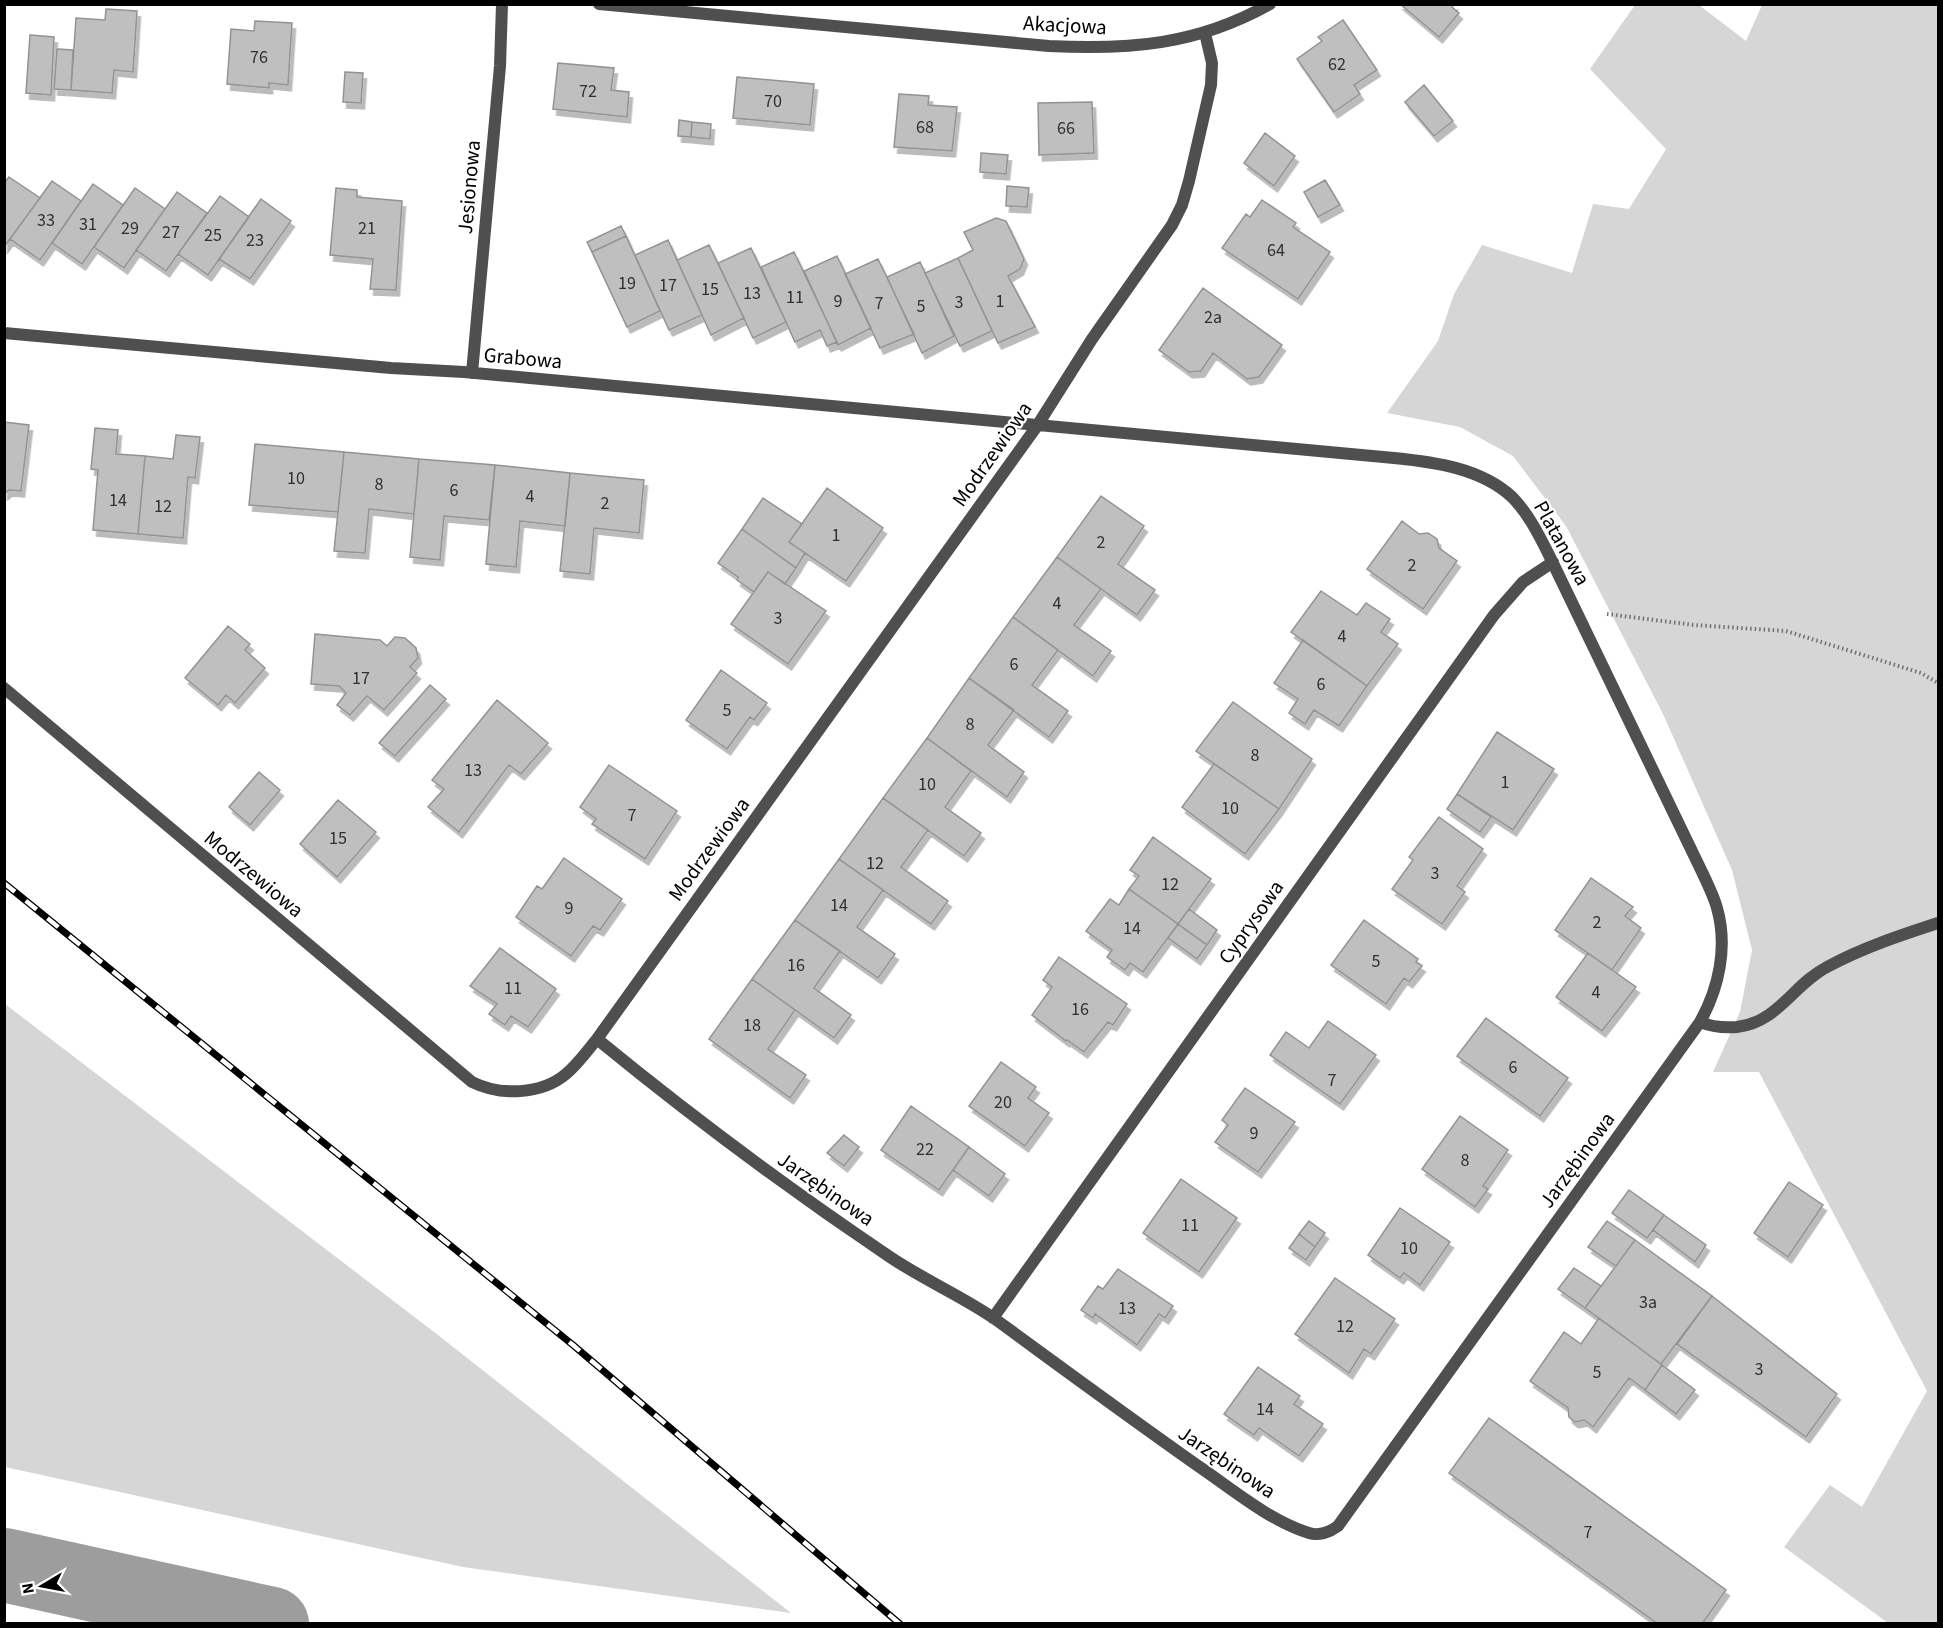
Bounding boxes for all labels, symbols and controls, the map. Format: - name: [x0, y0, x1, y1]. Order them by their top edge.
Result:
- street label: Akacjowa: [1022, 8, 1108, 42]
- house number: 76: [250, 45, 268, 70]
- house number: 62: [1328, 52, 1346, 77]
- house number: 72: [579, 79, 597, 104]
- house number: 70: [764, 89, 782, 114]
- house number: 68: [916, 115, 934, 140]
- house number: 66: [1057, 116, 1075, 141]
- street label: Jesionowa: [450, 139, 488, 235]
- house number: 33: [37, 208, 55, 233]
- house number: 31: [79, 212, 97, 237]
- house number: 29: [121, 216, 139, 241]
- house number: 21: [358, 216, 376, 241]
- house number: 27: [162, 220, 180, 245]
- house number: 25: [204, 223, 222, 248]
- house number: 23: [246, 228, 264, 253]
- house number: 64: [1267, 238, 1285, 263]
- house number: 19: [618, 271, 636, 296]
- house number: 17: [659, 273, 677, 298]
- house number: 15: [701, 277, 719, 302]
- house number: 13: [743, 281, 761, 306]
- house number: 11: [786, 285, 804, 310]
- house number: 9: [834, 289, 843, 314]
- house number: 1: [996, 289, 1004, 314]
- house number: 3: [955, 290, 964, 315]
- house number: 7: [875, 291, 884, 316]
- house number: 5: [917, 294, 926, 319]
- house number: 2a: [1204, 305, 1222, 330]
- street label: Grabowa: [482, 340, 564, 376]
- street label: Modrzewiowa: [945, 396, 1039, 512]
- house number: 10: [287, 466, 305, 491]
- house number: 8: [375, 472, 384, 497]
- house number: 6: [450, 478, 459, 503]
- house number: 4: [526, 484, 535, 509]
- house number: 14: [109, 488, 127, 513]
- house number: 2: [601, 491, 610, 516]
- house number: 12: [154, 494, 172, 519]
- street label: Platanowa: [1526, 495, 1598, 591]
- house number: 1: [832, 523, 840, 548]
- house number: 2: [1097, 530, 1106, 555]
- house number: 2: [1408, 553, 1417, 578]
- house number: 4: [1053, 591, 1062, 616]
- house number: 3: [774, 606, 783, 631]
- house number: 4: [1338, 624, 1347, 649]
- house number: 6: [1010, 652, 1019, 677]
- house number: 17: [352, 666, 370, 691]
- house number: 6: [1317, 672, 1326, 697]
- house number: 5: [723, 698, 732, 723]
- house number: 8: [966, 712, 975, 737]
- house number: 8: [1251, 743, 1260, 768]
- house number: 13: [464, 758, 482, 783]
- house number: 1: [1501, 770, 1509, 795]
- house number: 10: [918, 772, 936, 797]
- street label: Modrzewiowa: [661, 791, 757, 907]
- house number: 10: [1221, 796, 1239, 821]
- house number: 7: [628, 803, 637, 828]
- street label: Modrzewiowa: [198, 823, 310, 925]
- house number: 15: [329, 826, 347, 851]
- house number: 12: [866, 851, 884, 876]
- house number: 3: [1431, 861, 1440, 886]
- house number: 12: [1161, 872, 1179, 897]
- street label: Cyprysowa: [1211, 874, 1291, 970]
- house number: 14: [830, 893, 848, 918]
- house number: 9: [565, 896, 574, 921]
- house number: 2: [1593, 910, 1602, 935]
- house number: 14: [1123, 916, 1141, 941]
- house number: 5: [1372, 949, 1381, 974]
- house number: 16: [787, 953, 805, 978]
- house number: 11: [504, 976, 522, 1001]
- house number: 4: [1592, 980, 1601, 1005]
- house number: 16: [1071, 997, 1089, 1022]
- house number: 18: [743, 1013, 761, 1038]
- house number: 6: [1509, 1055, 1518, 1080]
- house number: 7: [1328, 1068, 1337, 1093]
- house number: 20: [994, 1090, 1012, 1115]
- street label: Jarzębinowa: [1532, 1106, 1622, 1214]
- house number: 9: [1250, 1121, 1259, 1146]
- house number: 22: [916, 1137, 934, 1162]
- street label: Jarzębinowa: [772, 1145, 880, 1233]
- house number: 8: [1461, 1148, 1470, 1173]
- house number: 11: [1181, 1213, 1199, 1238]
- house number: 10: [1400, 1236, 1418, 1261]
- house number: 3a: [1639, 1290, 1657, 1315]
- house number: 13: [1118, 1296, 1136, 1321]
- house number: 12: [1336, 1314, 1354, 1339]
- house number: 3: [1755, 1357, 1764, 1382]
- house number: 5: [1593, 1360, 1602, 1385]
- house number: 14: [1256, 1397, 1274, 1422]
- street label: Jarzębinowa: [1172, 1418, 1282, 1506]
- house number: 7: [1584, 1520, 1593, 1545]
- north arrow: [12, 1556, 72, 1616]
- text: N: [16, 1581, 40, 1596]

